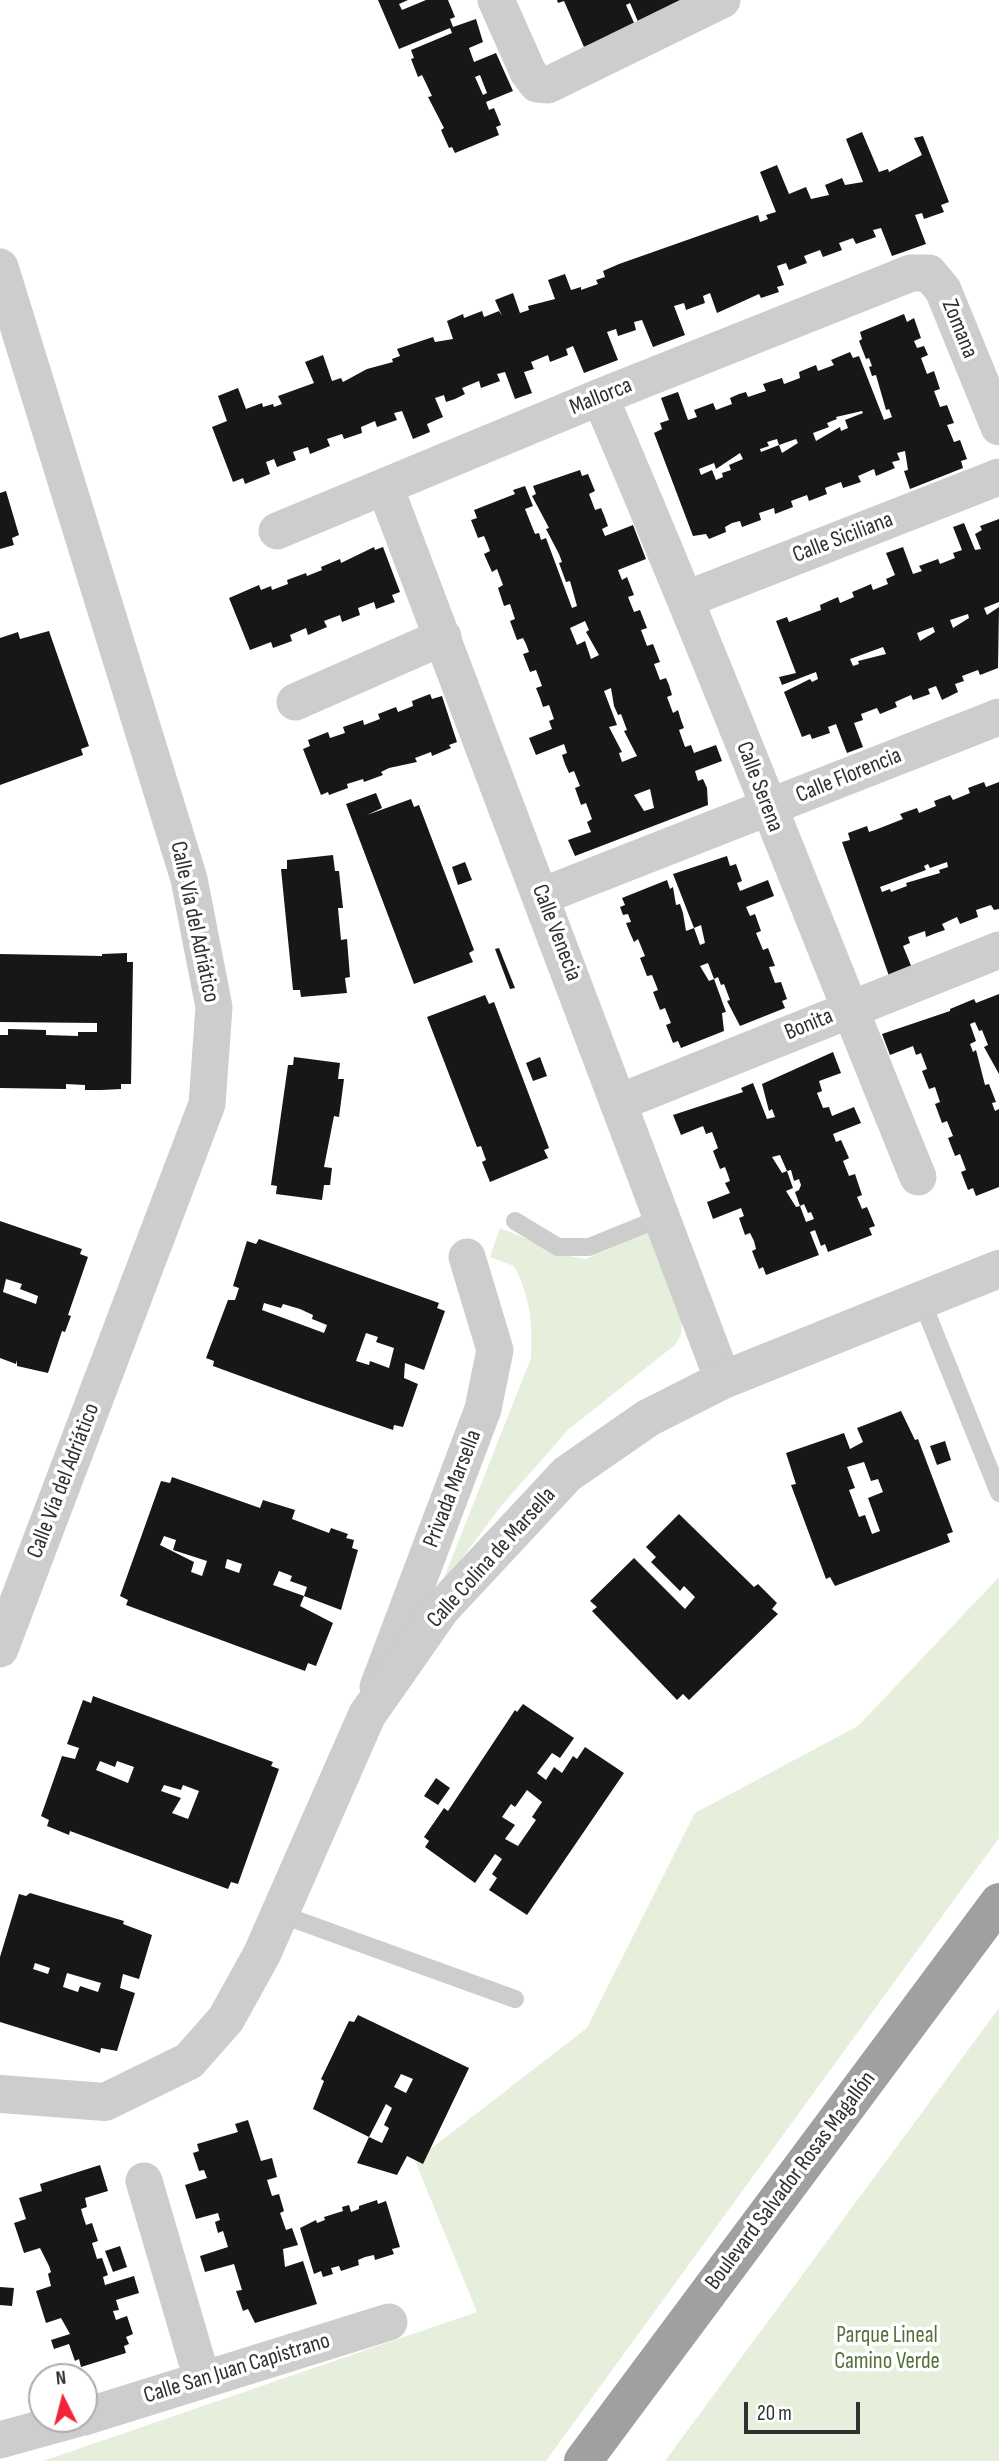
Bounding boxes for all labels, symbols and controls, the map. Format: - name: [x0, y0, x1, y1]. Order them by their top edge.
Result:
- street label: Zomana: [935, 296, 983, 362]
- street label: Mallorca: [566, 372, 636, 422]
- street label: Calle Siciliana: [789, 506, 897, 570]
- street label: Calle Serena: [729, 738, 789, 836]
- street label: Calle Florencia: [792, 742, 906, 810]
- street label: Calle Vía del Adriático: [163, 839, 225, 1005]
- street label: Calle Venecia: [525, 881, 587, 985]
- street label: Bonita: [781, 1003, 837, 1047]
- street label: Calle Vía del Adriático: [22, 1400, 106, 1562]
- street label: Privada Marsella: [418, 1426, 488, 1552]
- street label: Calle Colina de Marsella: [422, 1482, 562, 1634]
- street label: Boulevard Salvador Rosas Magallón: [700, 2066, 882, 2296]
- park label: Parque Lineal Camino Verde: [834, 2322, 940, 2376]
- street label: Calle San Juan Capistrano: [141, 2328, 333, 2410]
- north arrow: [28, 2363, 98, 2433]
- text: N: [55, 2367, 67, 2391]
- scale bar: [747, 2388, 862, 2432]
- text: 20 m: [757, 2401, 792, 2426]

